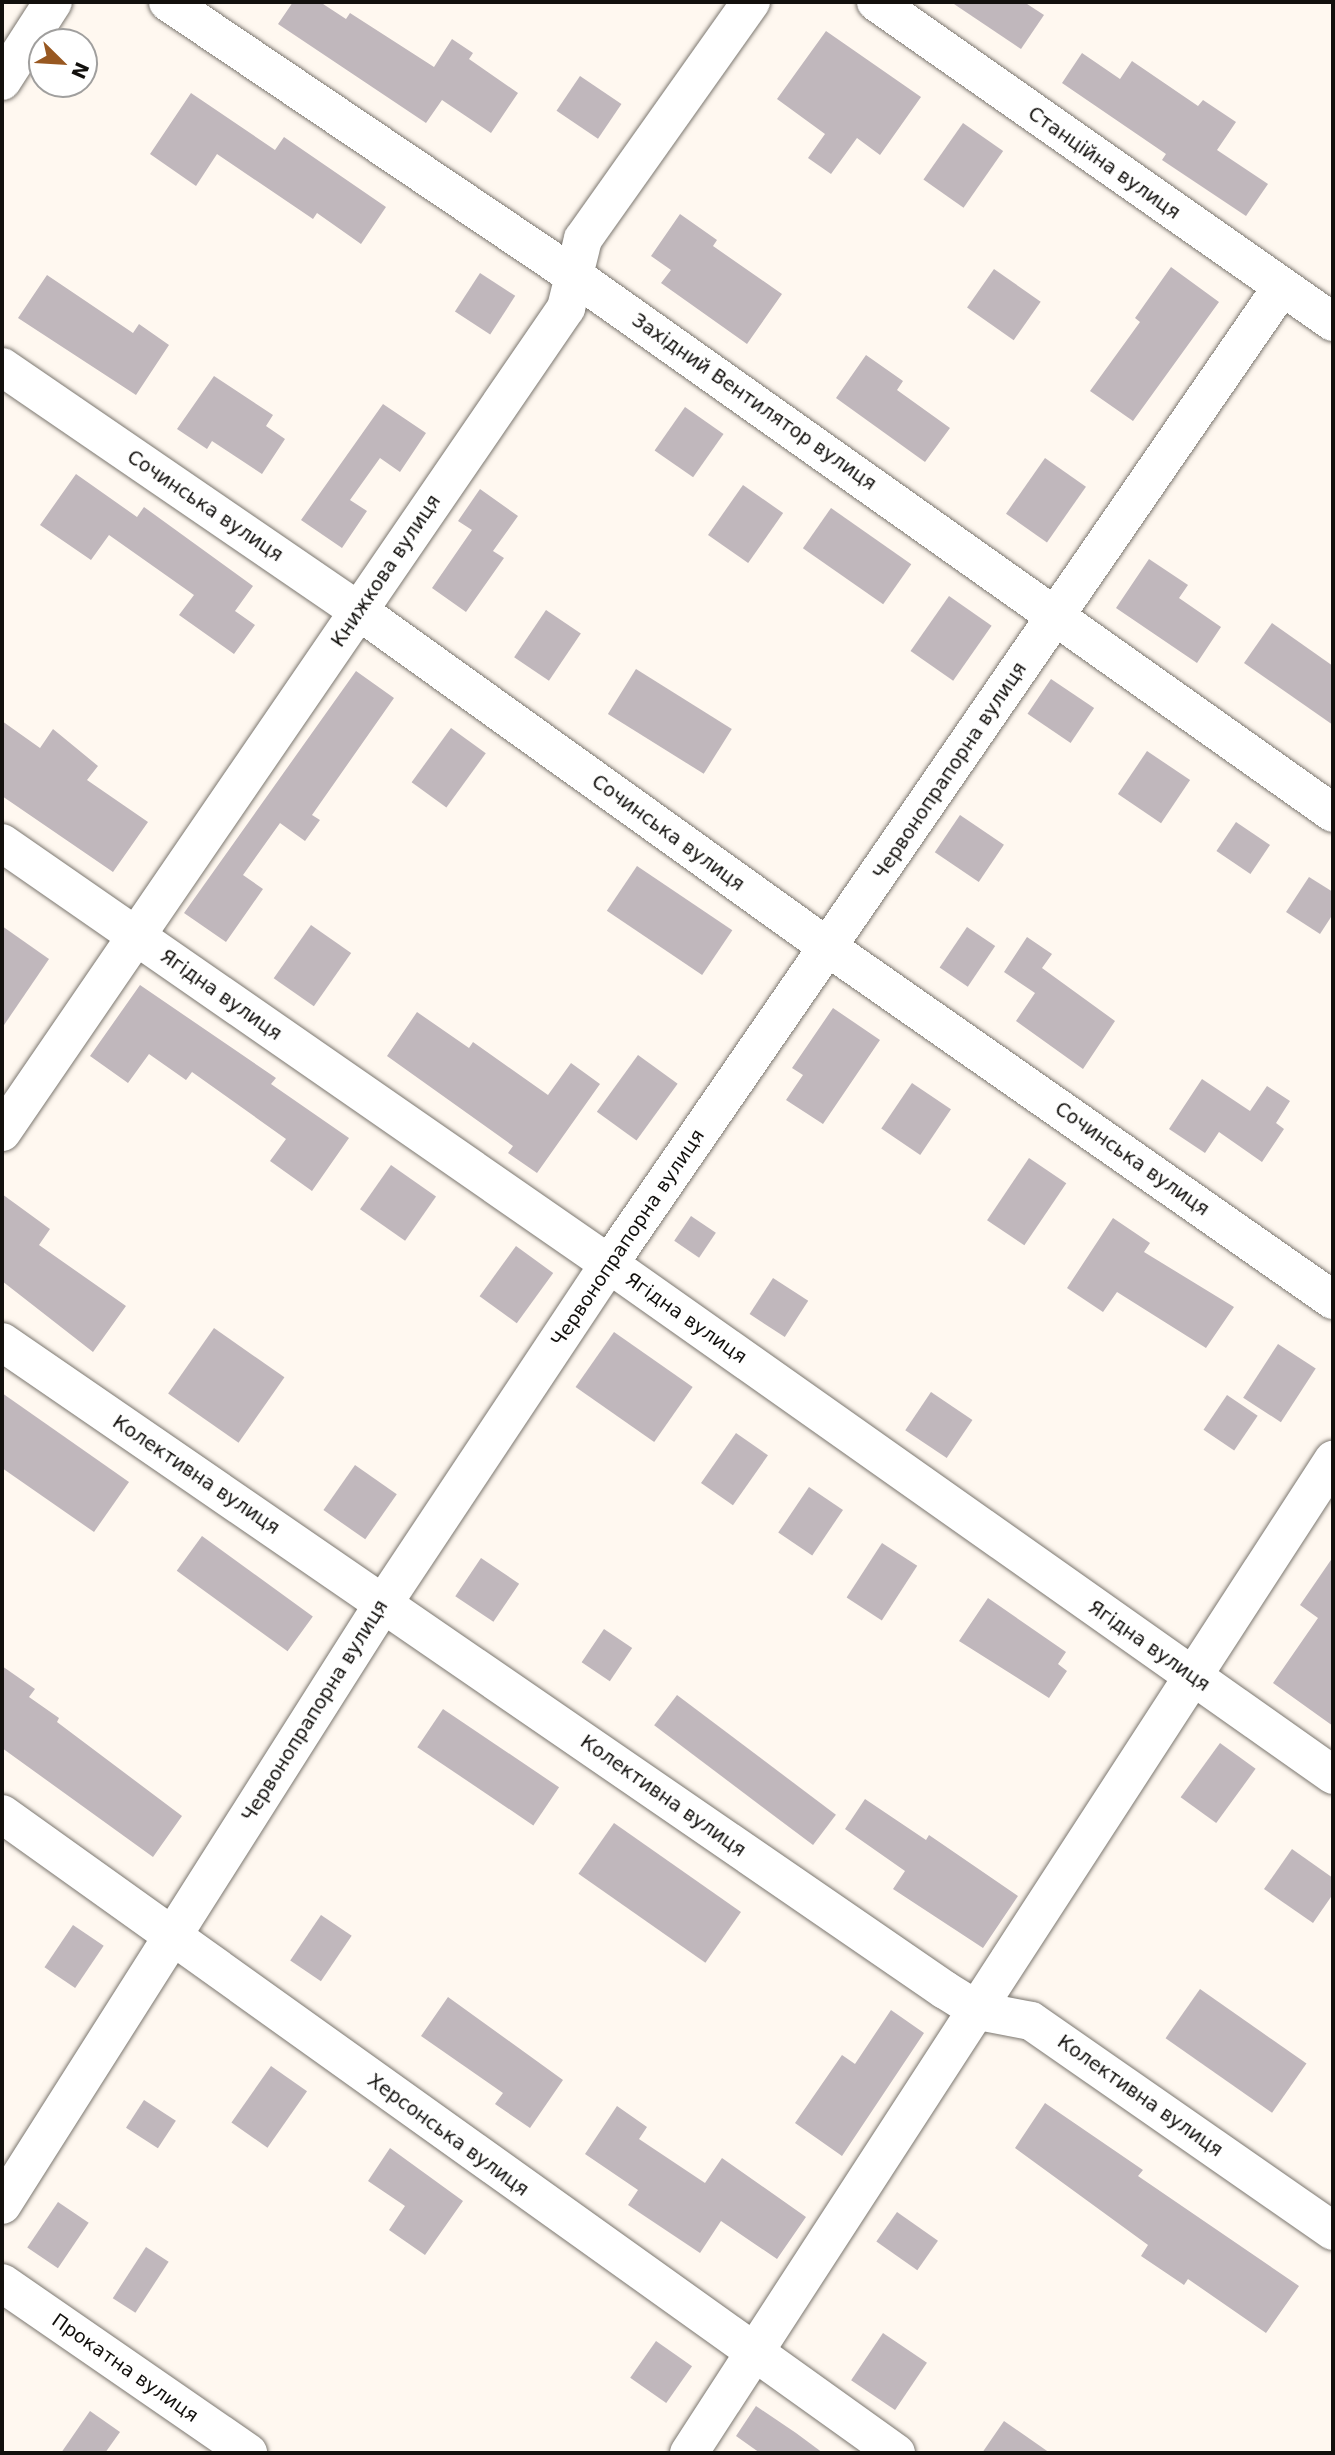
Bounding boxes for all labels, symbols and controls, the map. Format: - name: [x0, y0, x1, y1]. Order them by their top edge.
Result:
- north arrow: [28, 28, 98, 98]
- text: N: [67, 59, 94, 82]
- street label: Станційна вулиця: [1024, 102, 1184, 224]
- street label: Західний Вентилятор вулиця: [628, 309, 880, 495]
- street label: Сочинська вулиця: [123, 445, 287, 567]
- street label: Книжкова вулиця: [327, 491, 445, 651]
- street label: Червонопрапорна вулиця: [869, 658, 1031, 884]
- street label: Сочинська вулиця: [587, 770, 749, 896]
- street label: Ягідна вулиця: [156, 945, 286, 1045]
- street label: Сочинська вулиця: [1051, 1097, 1213, 1221]
- street label: Червонопрапорна вулиця: [547, 1125, 709, 1351]
- street label: Ягідна вулиця: [621, 1268, 751, 1368]
- street label: Колективна вулиця: [108, 1411, 284, 1539]
- street label: Червонопрапорна вулиця: [237, 1596, 393, 1826]
- street label: Ягідна вулиця: [1084, 1596, 1214, 1696]
- street label: Колективна вулиця: [576, 1730, 750, 1862]
- street label: Колективна вулиця: [1053, 2030, 1227, 2162]
- street label: Херсонська вулиця: [363, 2069, 533, 2201]
- street label: Прокатна вулиця: [47, 2309, 203, 2427]

